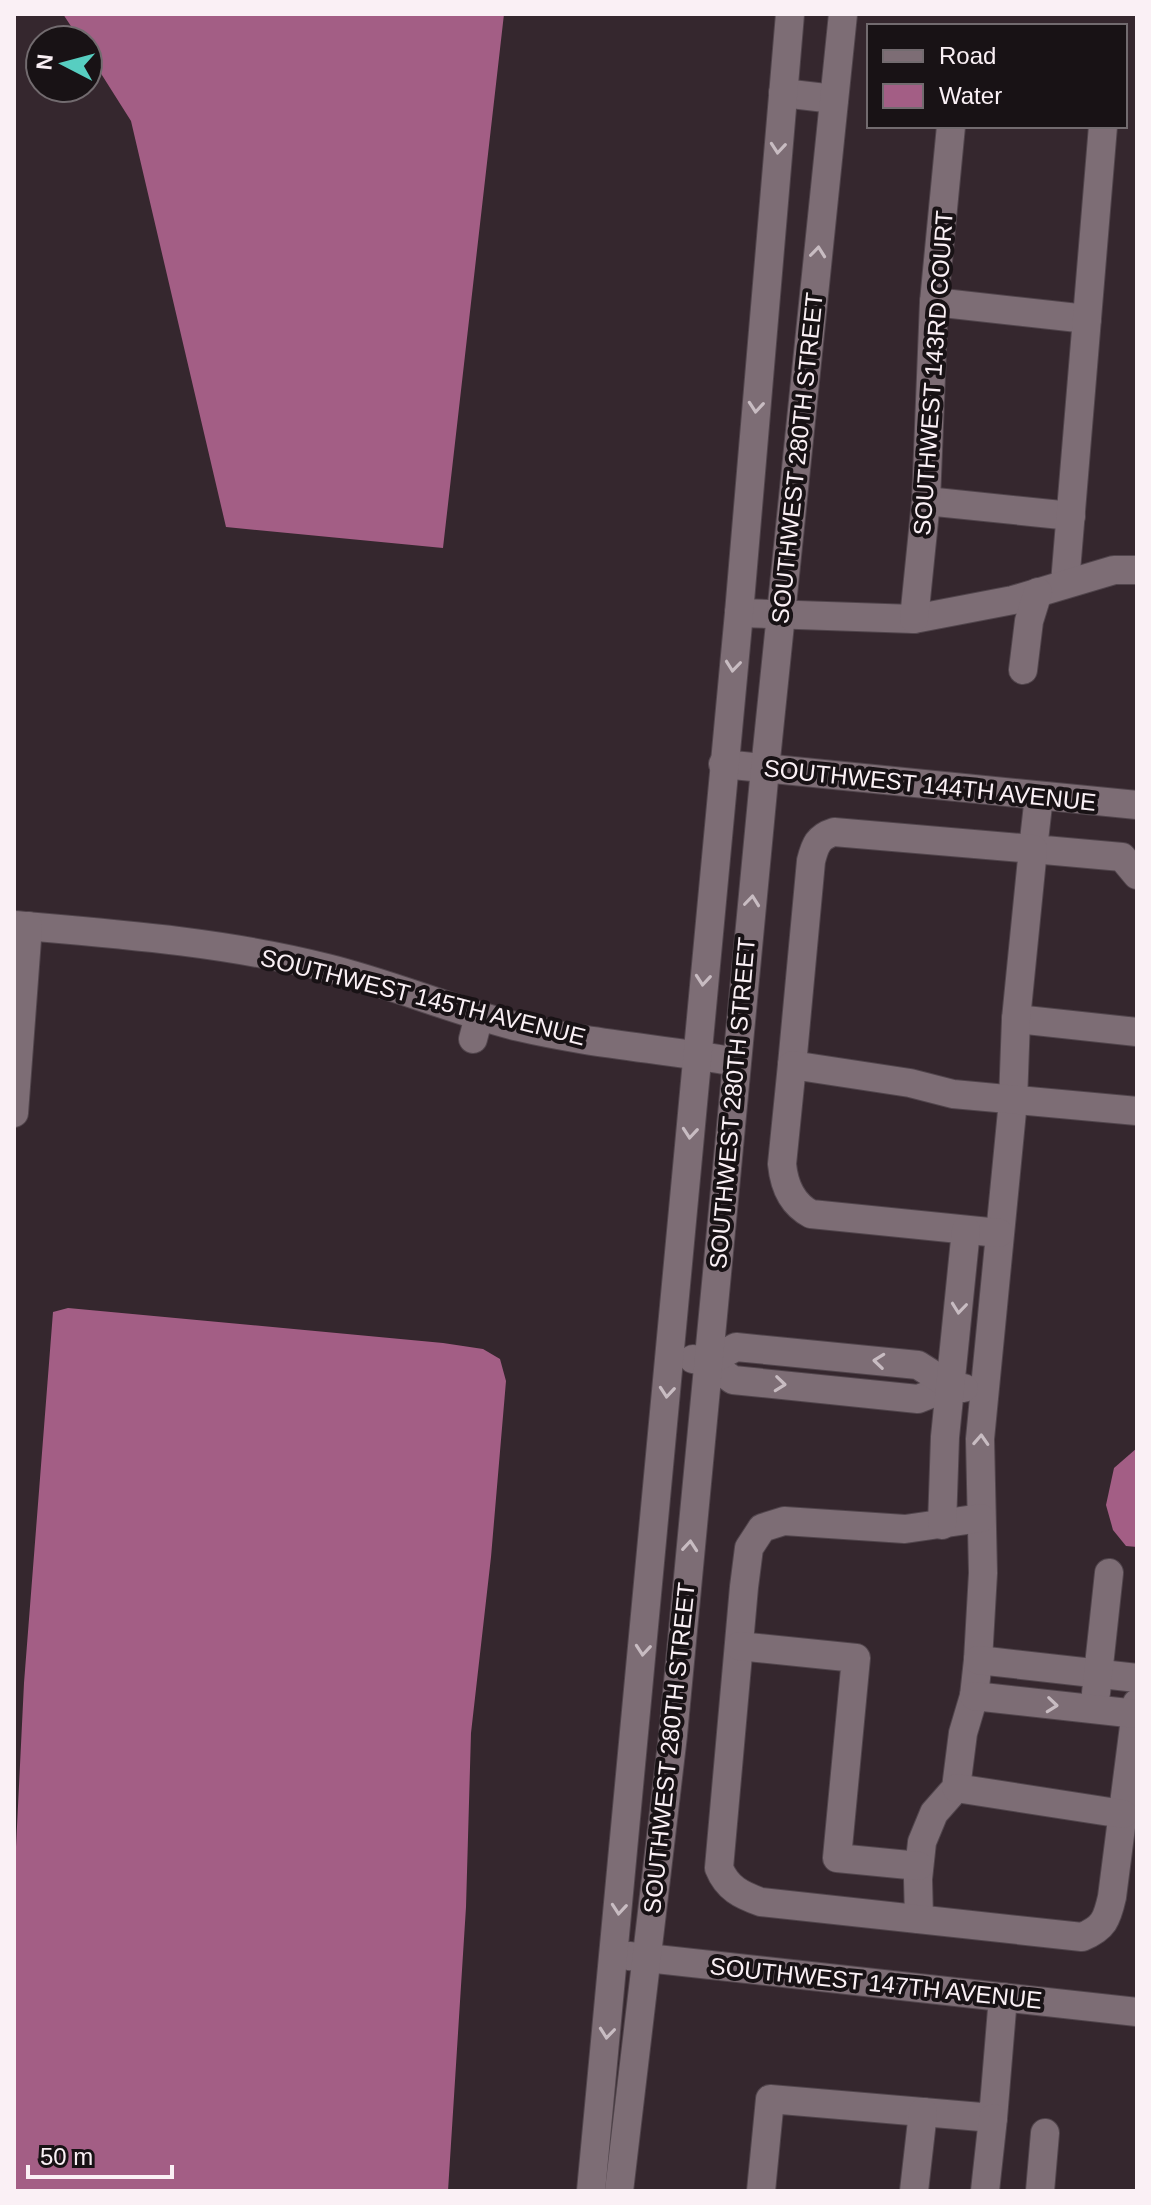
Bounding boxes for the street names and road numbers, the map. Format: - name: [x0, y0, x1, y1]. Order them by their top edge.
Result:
- street label: SOUTHWEST 143RD COURT: [908, 209, 958, 536]
- street label: SOUTHWEST 280TH STREET: [766, 291, 828, 625]
- street label: SOUTHWEST 144TH AVENUE: [763, 754, 1097, 816]
- street label: SOUTHWEST 280TH STREET: [704, 936, 760, 1270]
- street label: SOUTHWEST 145TH AVENUE: [258, 944, 588, 1050]
- street label: SOUTHWEST 280TH STREET: [638, 1581, 700, 1915]
- street label: SOUTHWEST 147TH AVENUE: [709, 1952, 1043, 2014]

